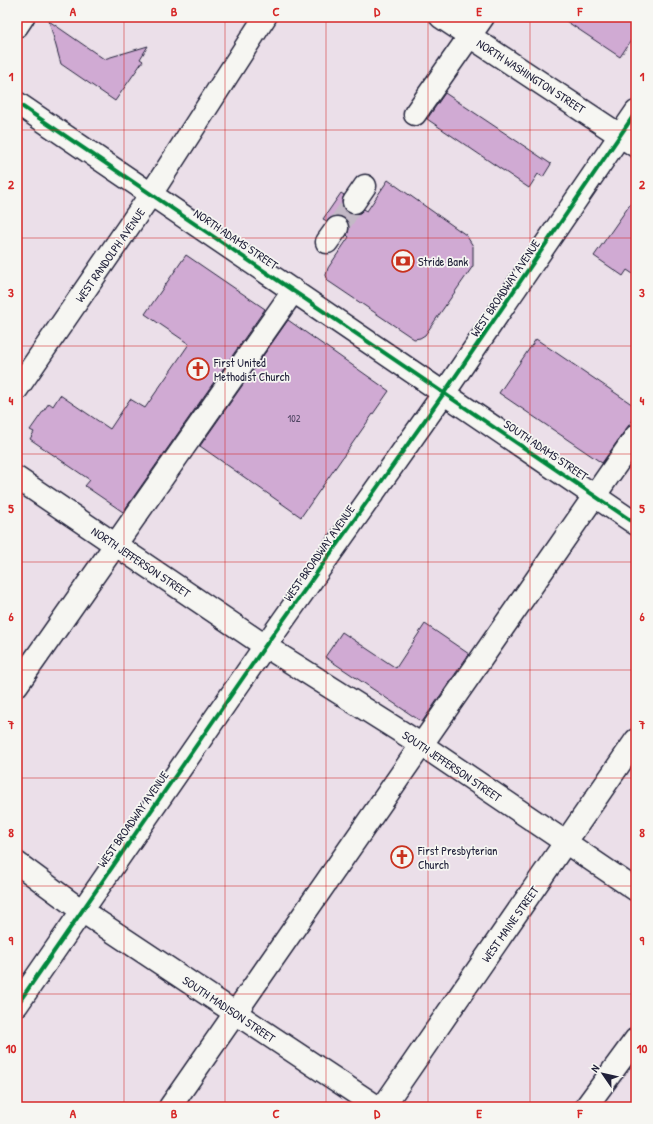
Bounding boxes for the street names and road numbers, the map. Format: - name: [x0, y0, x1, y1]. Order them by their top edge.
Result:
- street label: NORTH WASHINGTON STREET: [474, 35, 589, 118]
- street label: WEST RANDOLPH AVENUE: [71, 204, 149, 306]
- street label: NORTH ADAMS STREET: [191, 205, 282, 274]
- street label: WEST BROADWAY AVENUE: [466, 235, 544, 340]
- street label: SOUTH ADAMS STREET: [500, 415, 592, 485]
- street label: WEST BROADWAY AVENUE: [279, 501, 359, 605]
- street label: NORTH JEFFERSON STREET: [88, 522, 194, 602]
- street label: SOUTH JEFFERSON STREET: [399, 726, 505, 806]
- street label: WEST BROADWAY AVENUE: [93, 767, 173, 871]
- street label: WEST MAINE STREET: [477, 882, 543, 966]
- street label: SOUTH MADISON STREET: [179, 972, 279, 1047]

